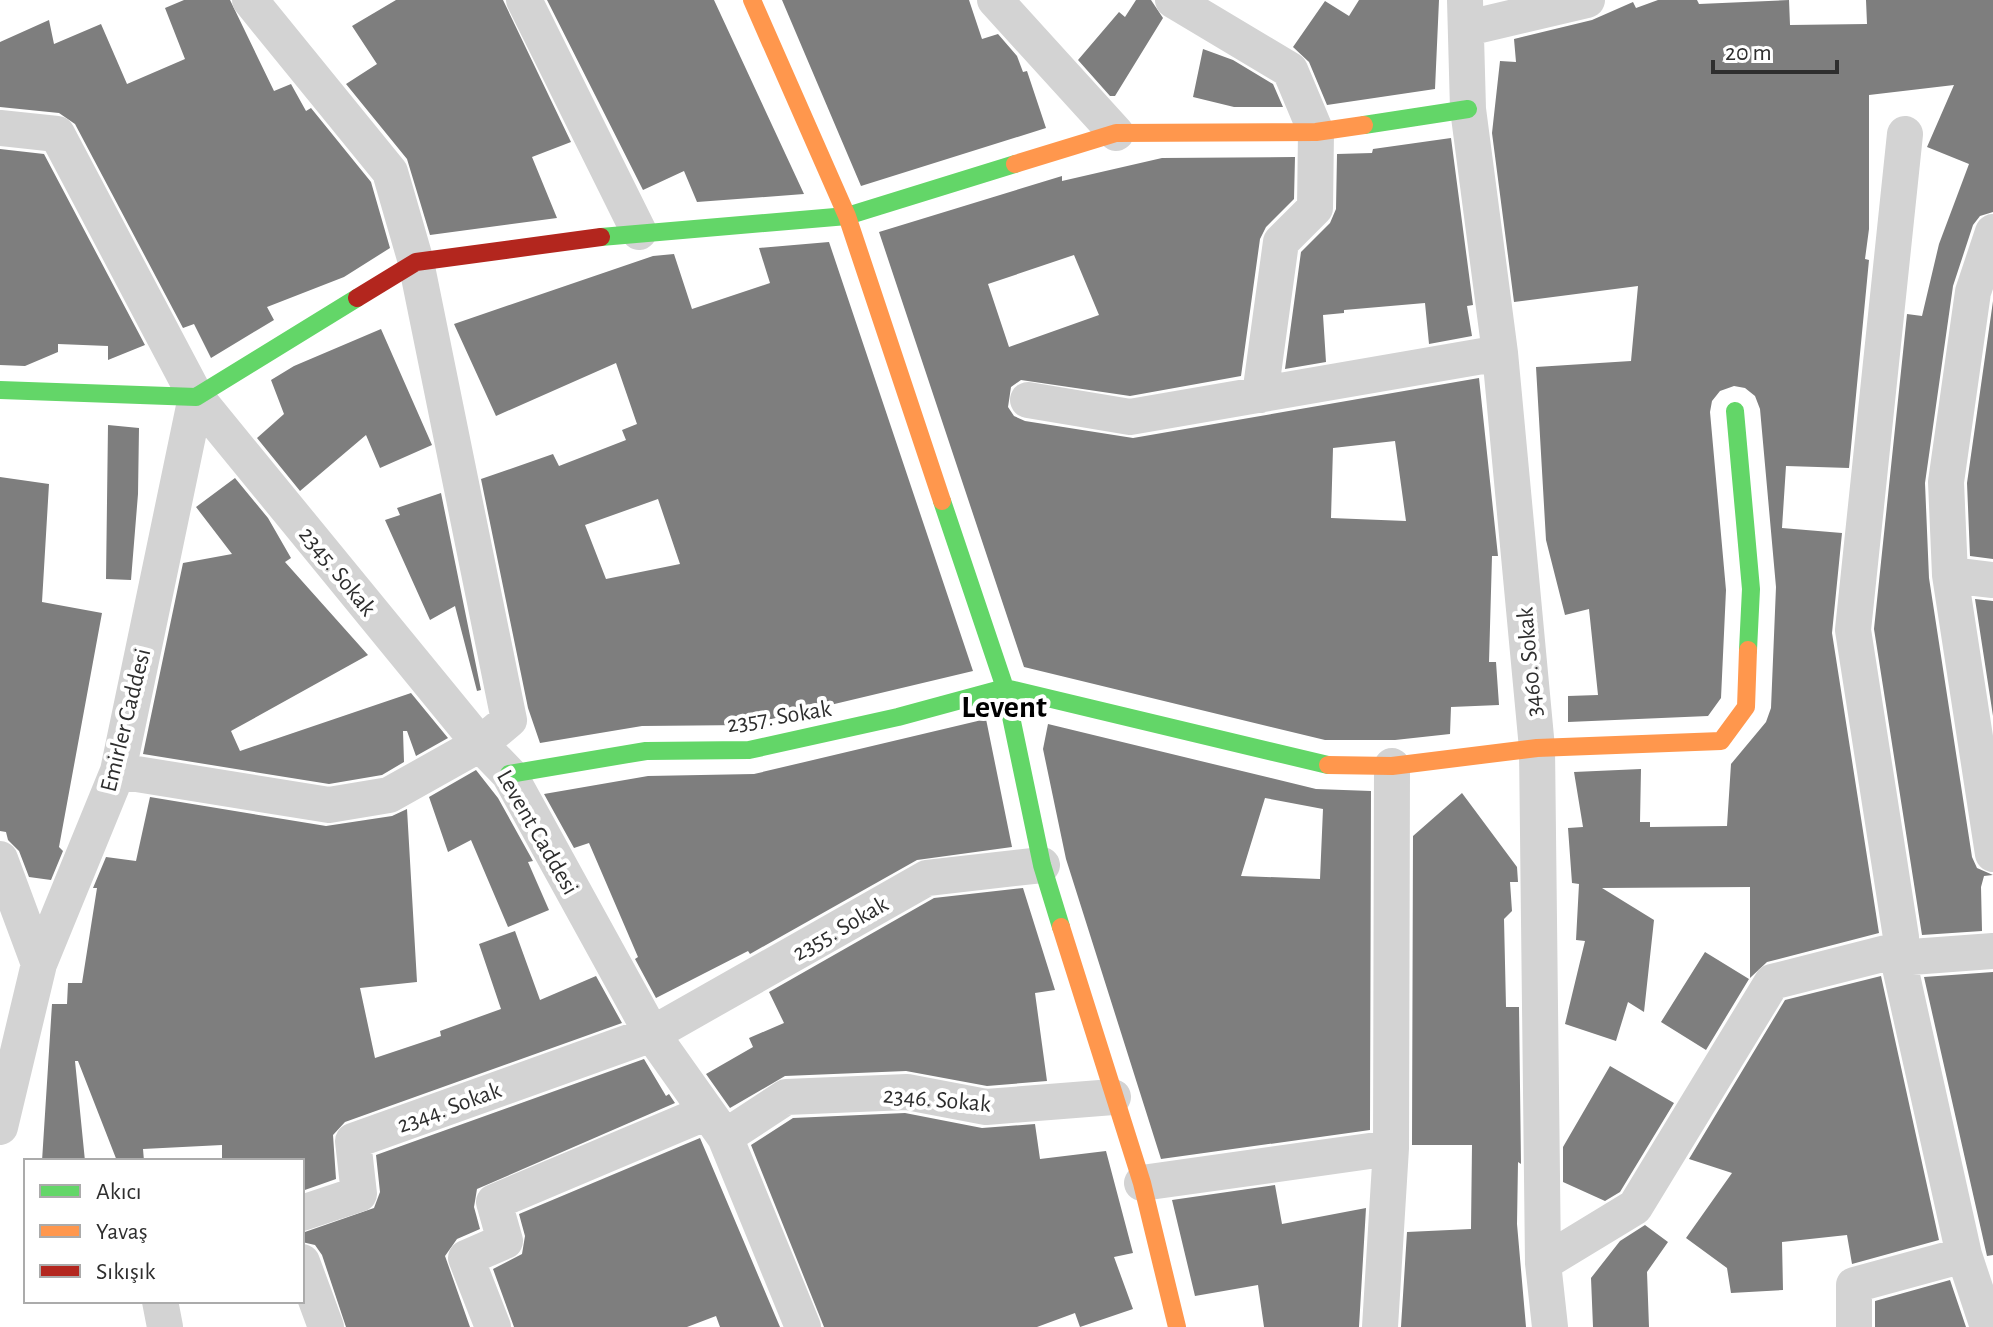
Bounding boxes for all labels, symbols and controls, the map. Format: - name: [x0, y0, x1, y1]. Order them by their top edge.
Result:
- scale bar: [1713, 24, 1837, 74]
- text: 20 m: [1725, 41, 1772, 65]
- street label: 2345. Sokak: [294, 523, 380, 621]
- street label: 3460. Sokak: [1513, 606, 1547, 718]
- street label: Emirler Caddesi: [97, 646, 155, 794]
- district label: Levent: [961, 691, 1047, 723]
- street label: 2357. Sokak: [725, 697, 833, 737]
- street label: Levent Caddesi: [492, 766, 582, 899]
- street label: 2355. Sokak: [789, 892, 892, 966]
- street label: 2344. Sokak: [394, 1078, 504, 1138]
- street label: 2346. Sokak: [882, 1083, 992, 1117]
- legend: [24, 1159, 304, 1303]
- text: Akıcı: [96, 1180, 142, 1204]
- text: Yavaş: [96, 1220, 148, 1244]
- text: Sıkışık: [96, 1260, 156, 1284]

